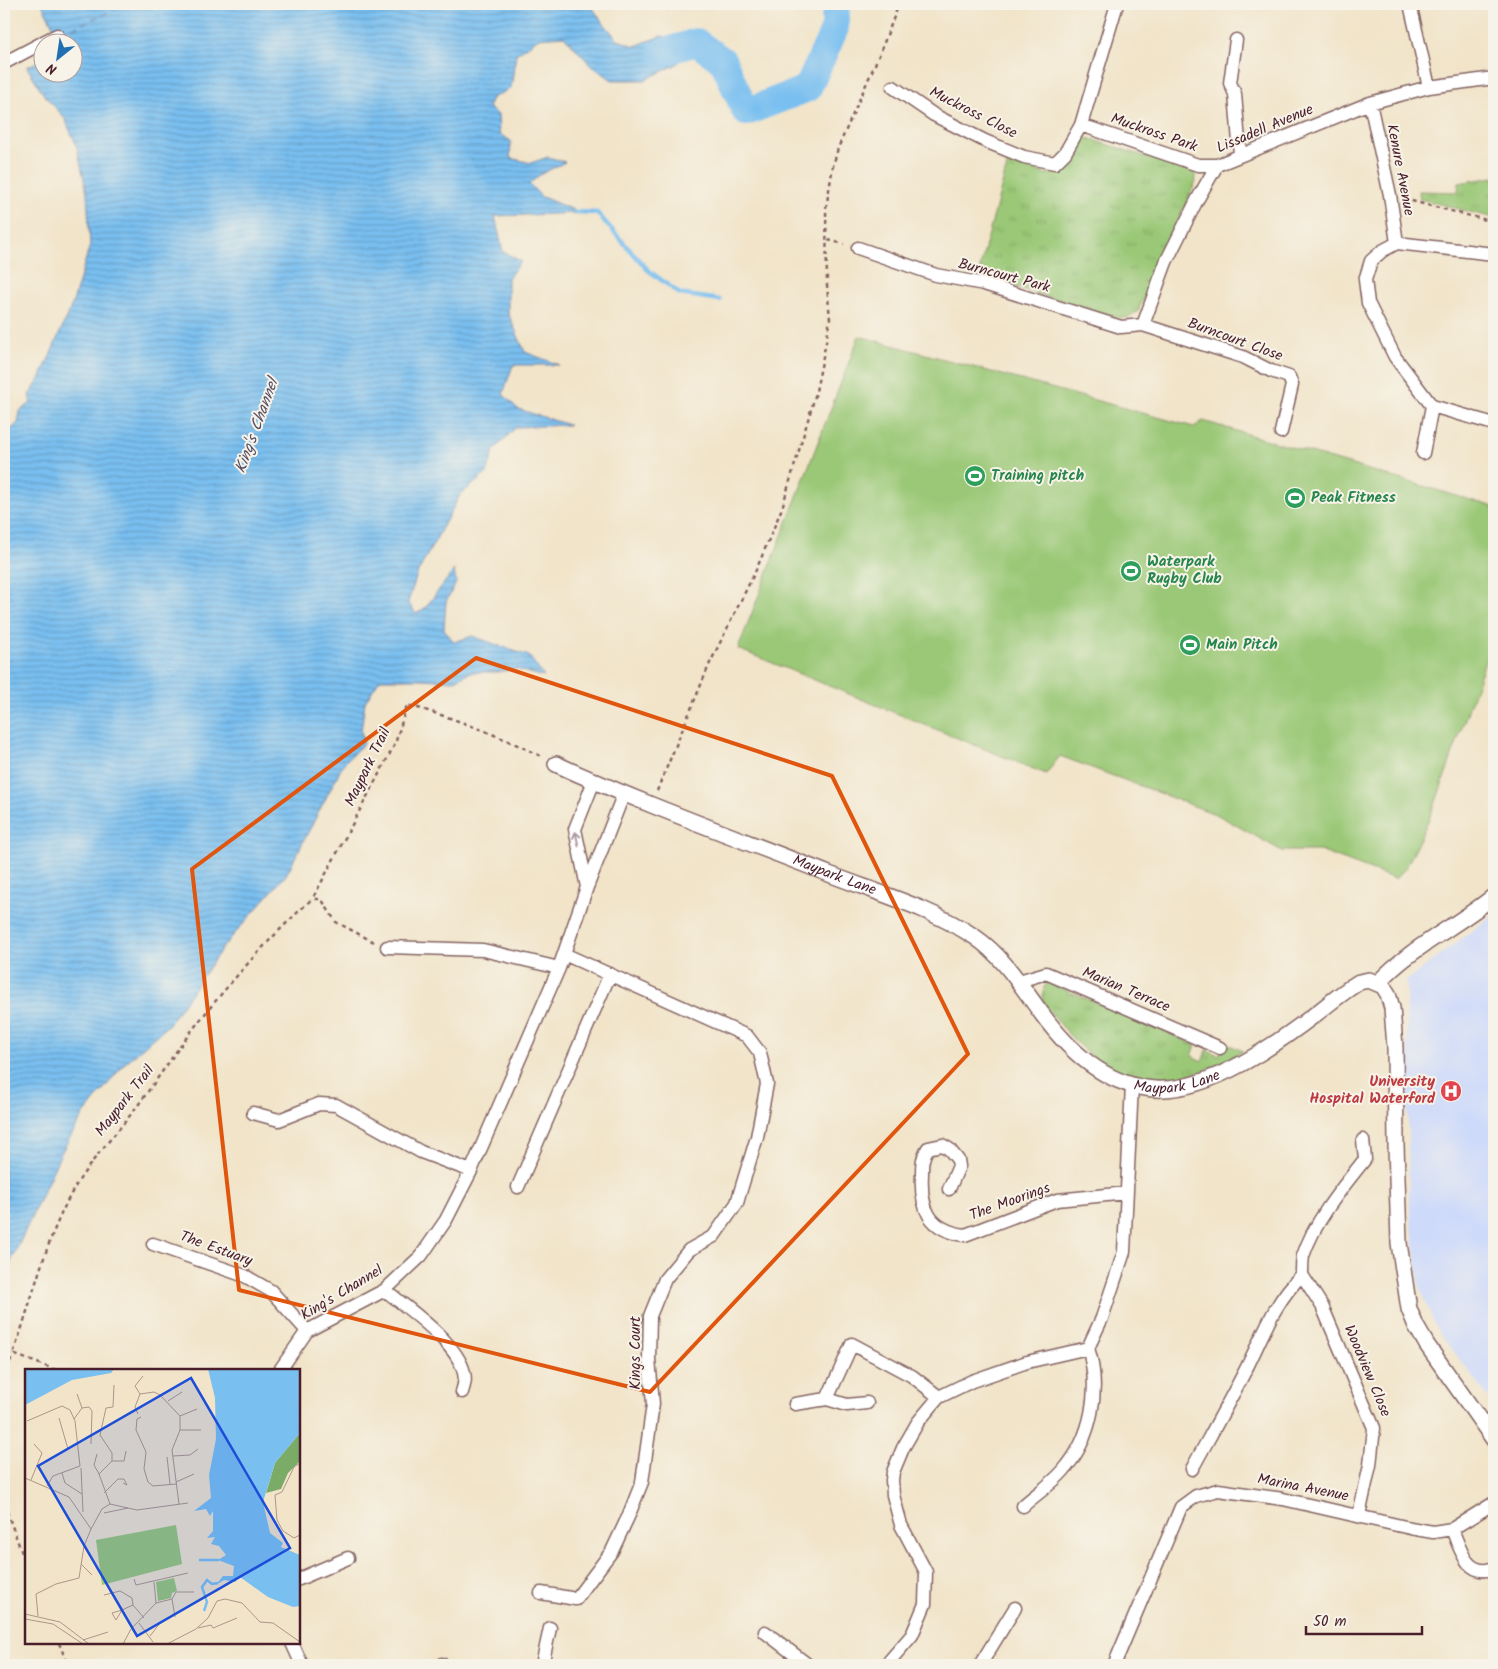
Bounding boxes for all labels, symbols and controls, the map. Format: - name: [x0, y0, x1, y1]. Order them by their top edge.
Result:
- north arrow: [32, 32, 82, 82]
- text: N: [43, 57, 61, 80]
- street label: Muckross Close: [925, 81, 1021, 146]
- street label: Lissadell Avenue: [1213, 98, 1317, 160]
- street label: Muckross Park: [1107, 107, 1202, 159]
- street label: Kenure Avenue: [1379, 122, 1421, 218]
- street label: Burncourt Park: [955, 252, 1054, 300]
- street label: Burncourt Close: [1184, 312, 1286, 368]
- water label: King's Channel: [228, 372, 287, 477]
- sports icon: Training pitch: [963, 464, 987, 488]
- place label: Training pitch: [991, 464, 1084, 488]
- sports icon: Peak Fitness: [1283, 486, 1307, 510]
- place label: Peak Fitness: [1311, 486, 1396, 510]
- place label: Waterpark Rugby Club: [1147, 550, 1222, 591]
- sports icon: Waterpark Rugby Club: [1119, 559, 1143, 583]
- sports icon: Main Pitch: [1178, 633, 1202, 657]
- place label: Main Pitch: [1206, 633, 1278, 657]
- street label: Maypark Trail: [338, 723, 398, 811]
- one-way arrow: [572, 831, 581, 847]
- street label: Maypark Lane: [789, 849, 880, 902]
- street label: Marian Terrace: [1078, 961, 1174, 1019]
- street label: Maypark Trail: [89, 1060, 161, 1142]
- street label: Maypark Lane: [1131, 1064, 1224, 1101]
- place label: University Hospital Waterford: [1309, 1070, 1436, 1111]
- hospital icon: University Hospital Waterford: [1439, 1079, 1463, 1103]
- street label: The Moorings: [966, 1176, 1054, 1228]
- street label: The Estuary: [176, 1225, 257, 1274]
- street label: King's Channel: [296, 1259, 388, 1327]
- street label: Kings Court: [624, 1316, 648, 1390]
- street label: Woodview Close: [1337, 1321, 1397, 1421]
- inset map: [25, 1369, 300, 1644]
- street label: Marina Avenue: [1255, 1467, 1351, 1509]
- scale bar: [1306, 1604, 1422, 1636]
- text: 50 m: [1313, 1610, 1347, 1634]

